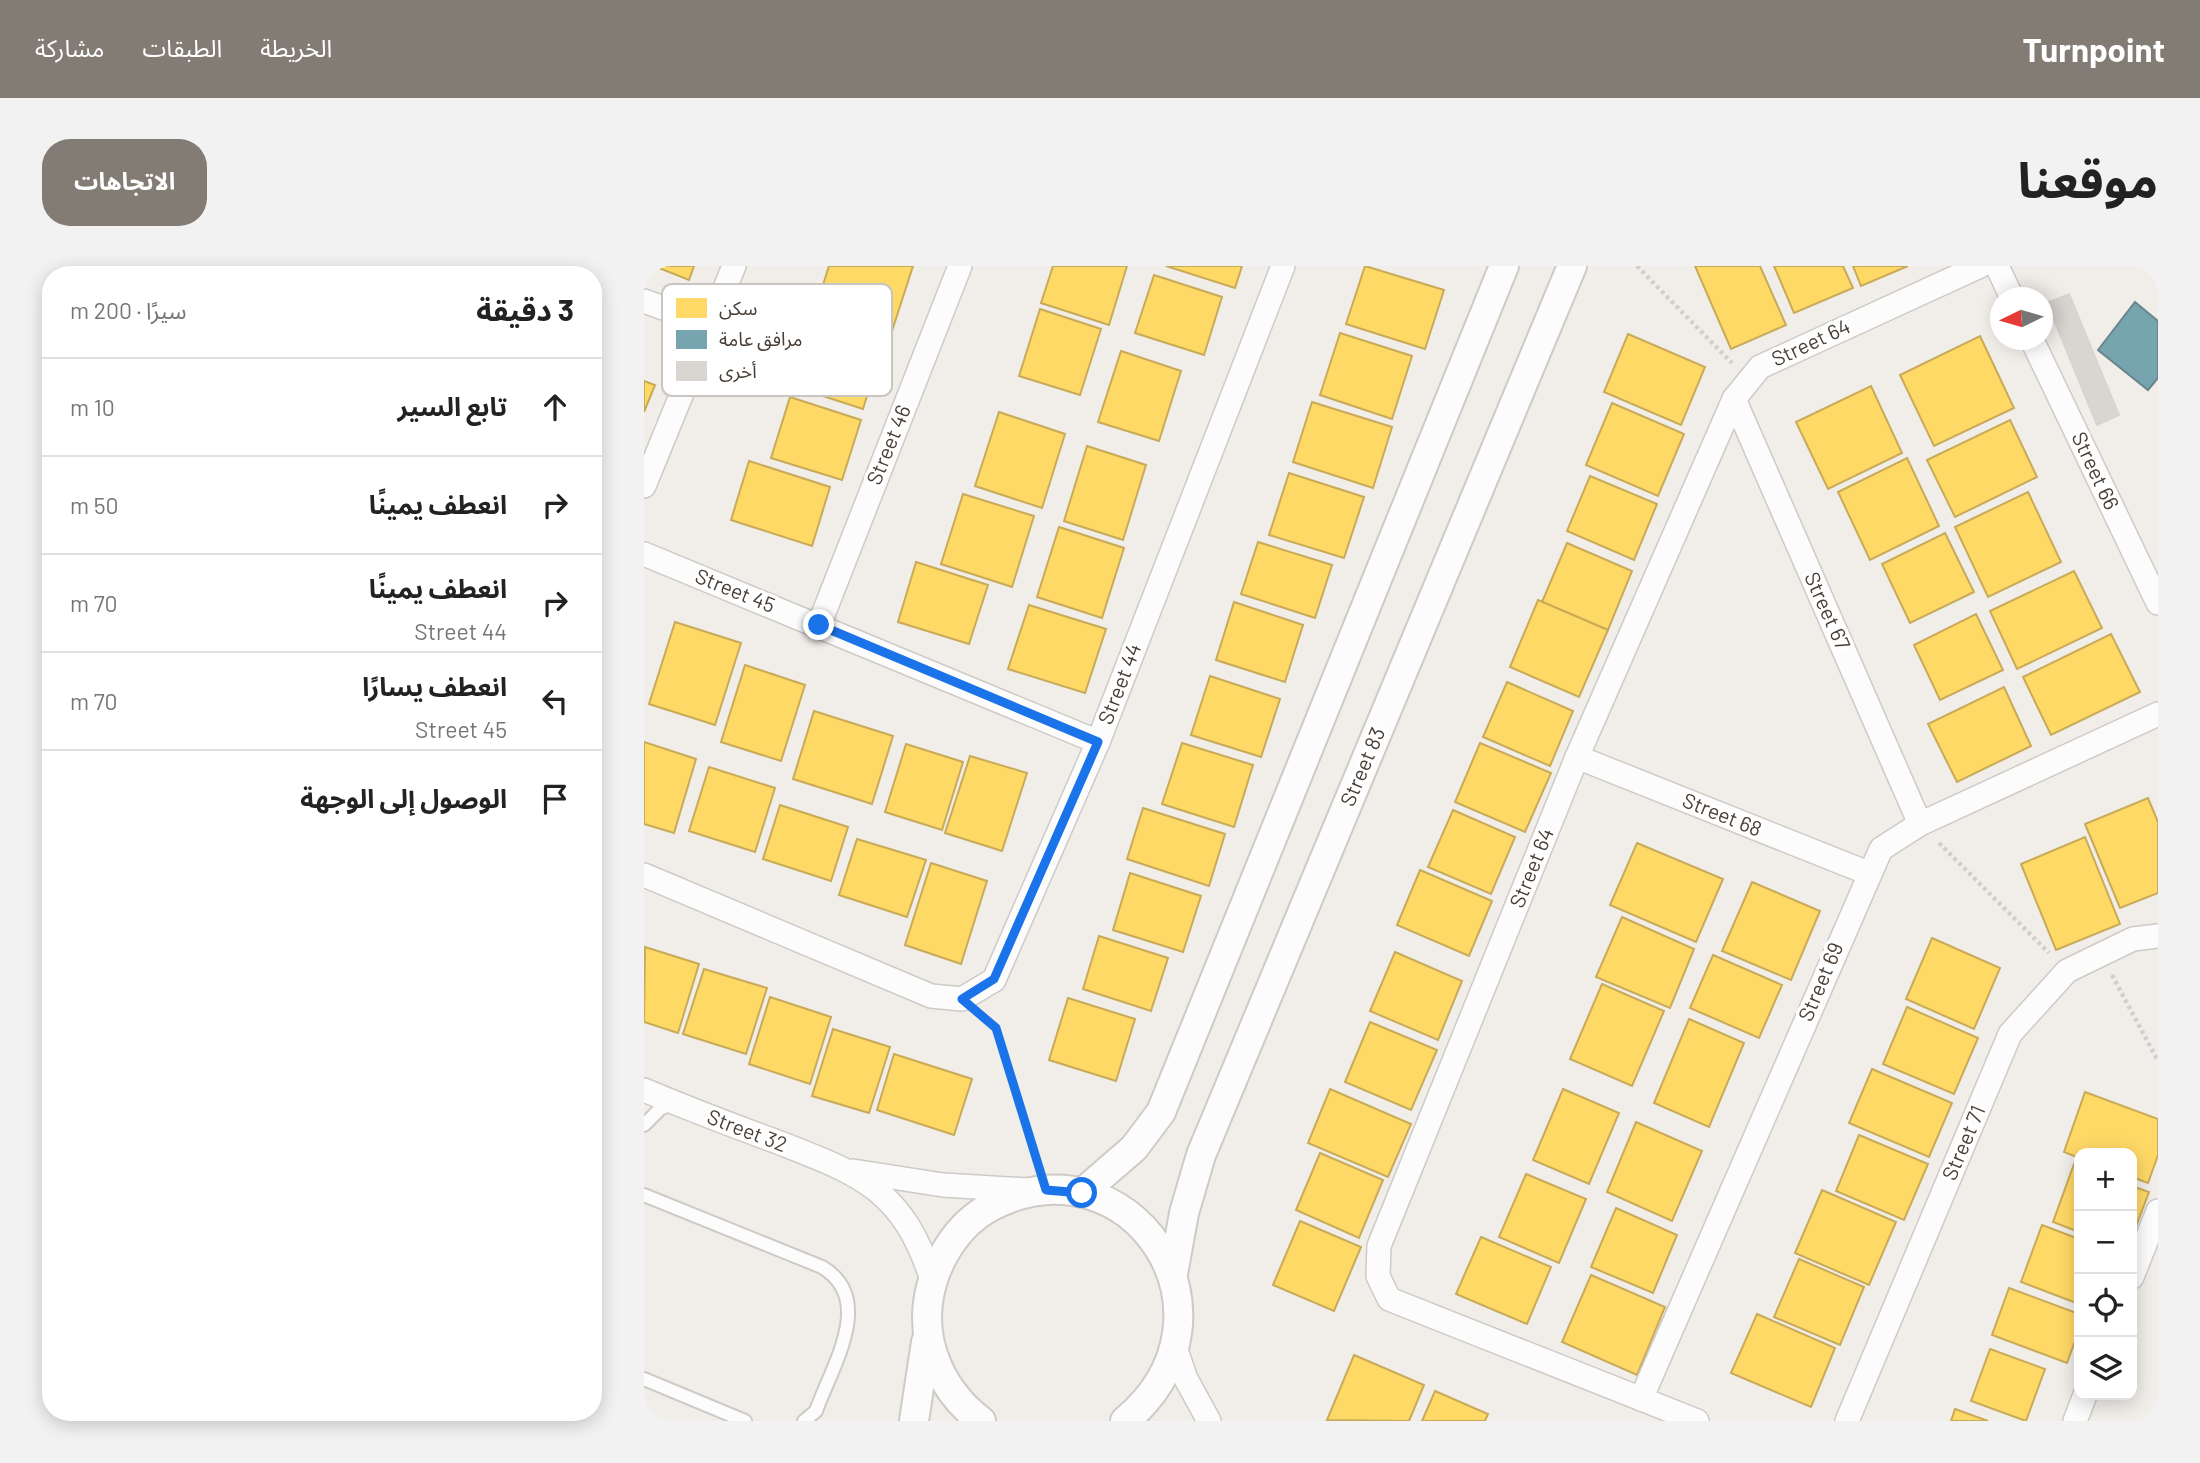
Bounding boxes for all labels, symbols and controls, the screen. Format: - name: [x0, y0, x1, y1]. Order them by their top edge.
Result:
- text: Turnpoint: [2023, 29, 2165, 69]
- text: مشاركة: [35, 33, 104, 62]
- text: الطبقات: [142, 33, 222, 62]
- text: الخريطة: [260, 33, 332, 62]
- button: الاتجاهات: [42, 139, 207, 226]
- text: موقعنا: [2018, 149, 2158, 208]
- legend: [662, 284, 892, 396]
- north arrow: [1990, 287, 2053, 350]
- text: 3 دقيقة: [476, 291, 574, 327]
- text: سيرًا · 200 m: [70, 296, 187, 324]
- text: سكن: [719, 296, 757, 320]
- street label: Street 64: [1767, 313, 1854, 371]
- text: مرافق عامة: [719, 327, 803, 351]
- text: أخرى: [719, 359, 757, 383]
- icon: ahead: [536, 388, 574, 426]
- text: تابع السير: [397, 390, 507, 421]
- text: 10 m: [70, 393, 115, 421]
- street label: Street 46: [860, 401, 915, 488]
- street label: Street 66: [2067, 427, 2125, 513]
- icon: right: [536, 486, 574, 524]
- text: انعطف يمينًا: [369, 488, 507, 519]
- text: 50 m: [70, 491, 118, 519]
- street label: Street 45: [692, 562, 779, 617]
- street label: Street 67: [1800, 568, 1857, 653]
- text: انعطف يمينًا: [369, 572, 507, 603]
- icon: right: [536, 584, 574, 622]
- text: 70 m: [70, 589, 118, 617]
- route end: [803, 609, 834, 640]
- text: Street 44: [414, 617, 507, 645]
- street label: Street 44: [1092, 639, 1145, 727]
- text: انعطف يسارًا: [362, 670, 507, 701]
- icon: left: [536, 682, 574, 720]
- text: 70 m: [70, 687, 118, 715]
- text: Street 45: [415, 715, 507, 743]
- street label: Street 83: [1334, 723, 1389, 810]
- icon: arrive: [536, 780, 574, 818]
- text: الوصول إلى الوجهة: [300, 782, 507, 813]
- street label: Street 68: [1679, 786, 1766, 841]
- street label: Street 64: [1503, 824, 1558, 911]
- street label: Street 69: [1792, 938, 1847, 1025]
- street label: Street 71: [1936, 1101, 1990, 1184]
- street label: Street 32: [704, 1103, 791, 1156]
- map controls: [2074, 1148, 2137, 1400]
- button: +: [2074, 1148, 2137, 1211]
- route start: [1066, 1177, 1097, 1208]
- button: −: [2074, 1211, 2137, 1274]
- button: locate: [2074, 1274, 2137, 1337]
- button: layers: [2074, 1337, 2137, 1400]

